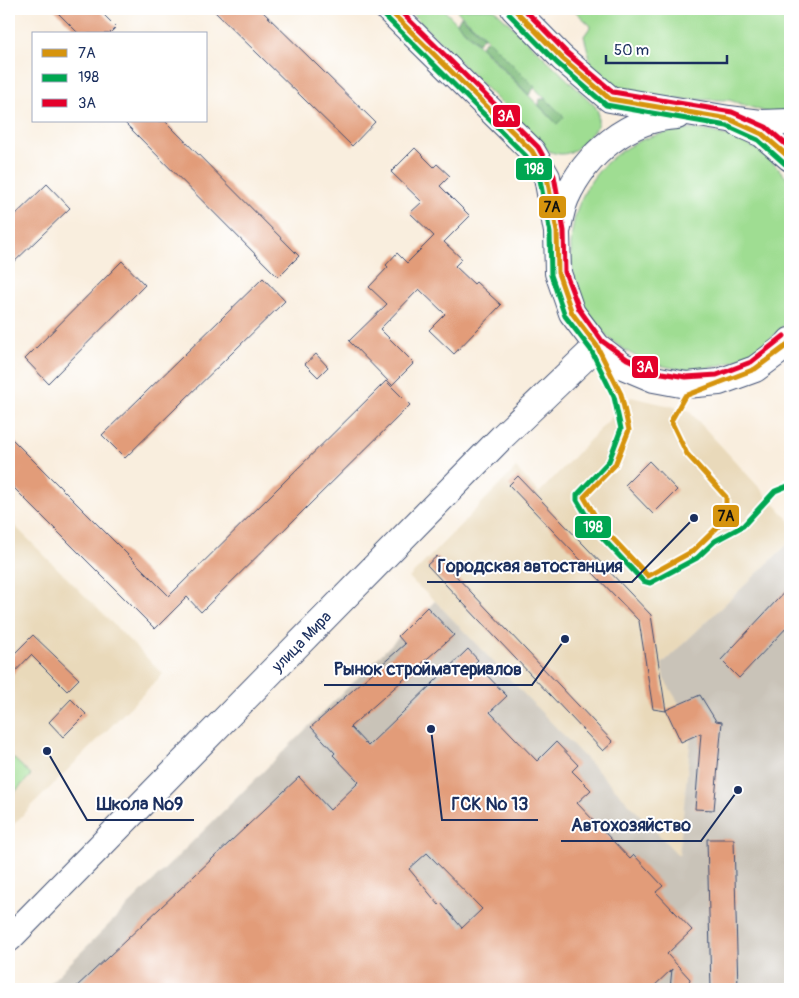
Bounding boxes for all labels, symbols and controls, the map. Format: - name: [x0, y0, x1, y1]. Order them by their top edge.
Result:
- legend: [32, 32, 208, 122]
- scale bar: [606, 32, 728, 64]
- text: 50 m: [614, 41, 649, 60]
- text: 7А: [78, 44, 96, 63]
- text: 198: [78, 68, 100, 87]
- text: 3А: [78, 94, 96, 113]
- line badge: 3А: [492, 104, 521, 128]
- text: 3А: [498, 108, 514, 125]
- line badge: 198: [515, 157, 553, 181]
- text: 198: [524, 161, 544, 178]
- line badge: 7А: [538, 195, 567, 219]
- text: 7А: [544, 199, 560, 216]
- line badge: 3А: [631, 355, 659, 379]
- text: 3А: [637, 359, 653, 376]
- line badge: 7А: [712, 504, 740, 528]
- text: 7А: [718, 508, 734, 525]
- line badge: 198: [574, 515, 612, 539]
- text: 198: [583, 519, 603, 536]
- callout: Городская автостанция: [427, 549, 632, 582]
- text: Городская автостанция: [437, 555, 623, 578]
- street label: улица Мира: [267, 607, 336, 677]
- callout: Рынок стройматериалов: [324, 652, 532, 685]
- text: Рынок стройматериалов: [334, 658, 522, 681]
- callout: Школа №9: [87, 787, 194, 820]
- callout: ГСК № 13: [442, 787, 538, 820]
- text: Школа №9: [96, 793, 183, 816]
- text: ГСК № 13: [452, 793, 528, 816]
- callout: Автохозяйство: [561, 808, 701, 841]
- text: Автохозяйство: [571, 814, 691, 837]

